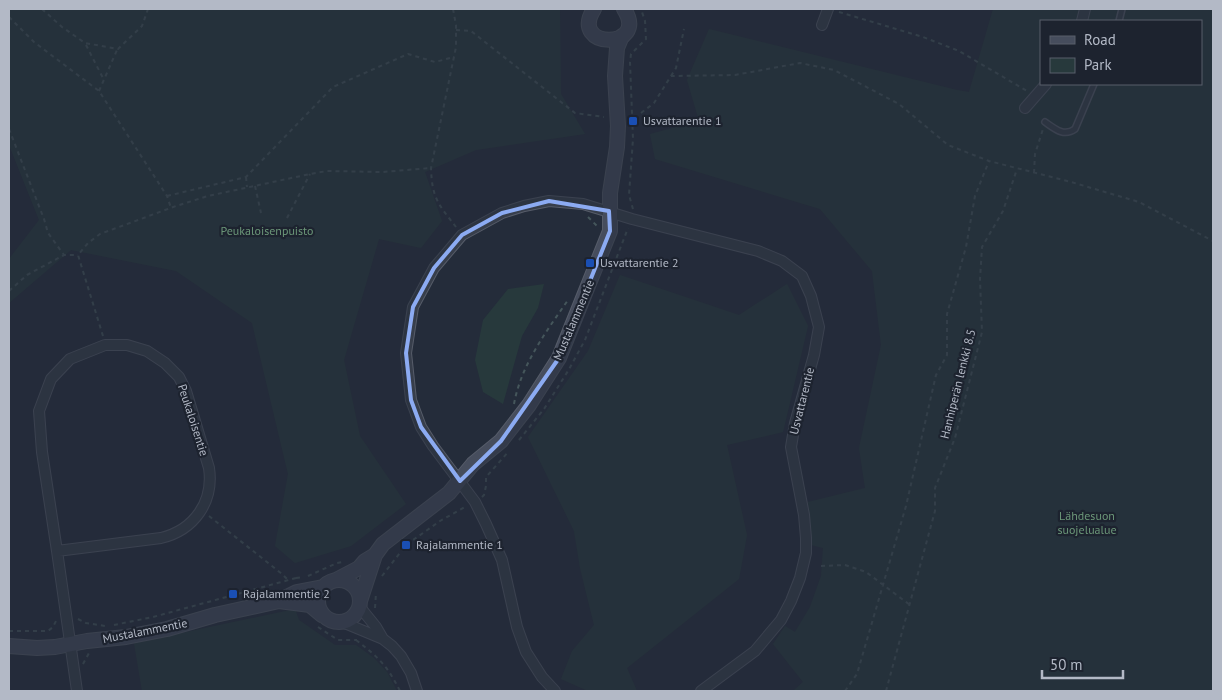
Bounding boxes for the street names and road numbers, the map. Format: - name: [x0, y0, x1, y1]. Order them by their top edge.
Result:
- street label: Mustalammentie: [550, 277, 597, 362]
- street label: Hanhiperän lenkki 8.5: [937, 327, 978, 440]
- street label: Usvattarentie: [786, 366, 817, 436]
- street label: Peukaloisentie: [175, 382, 212, 458]
- street label: Mustalammentie: [101, 615, 189, 646]

